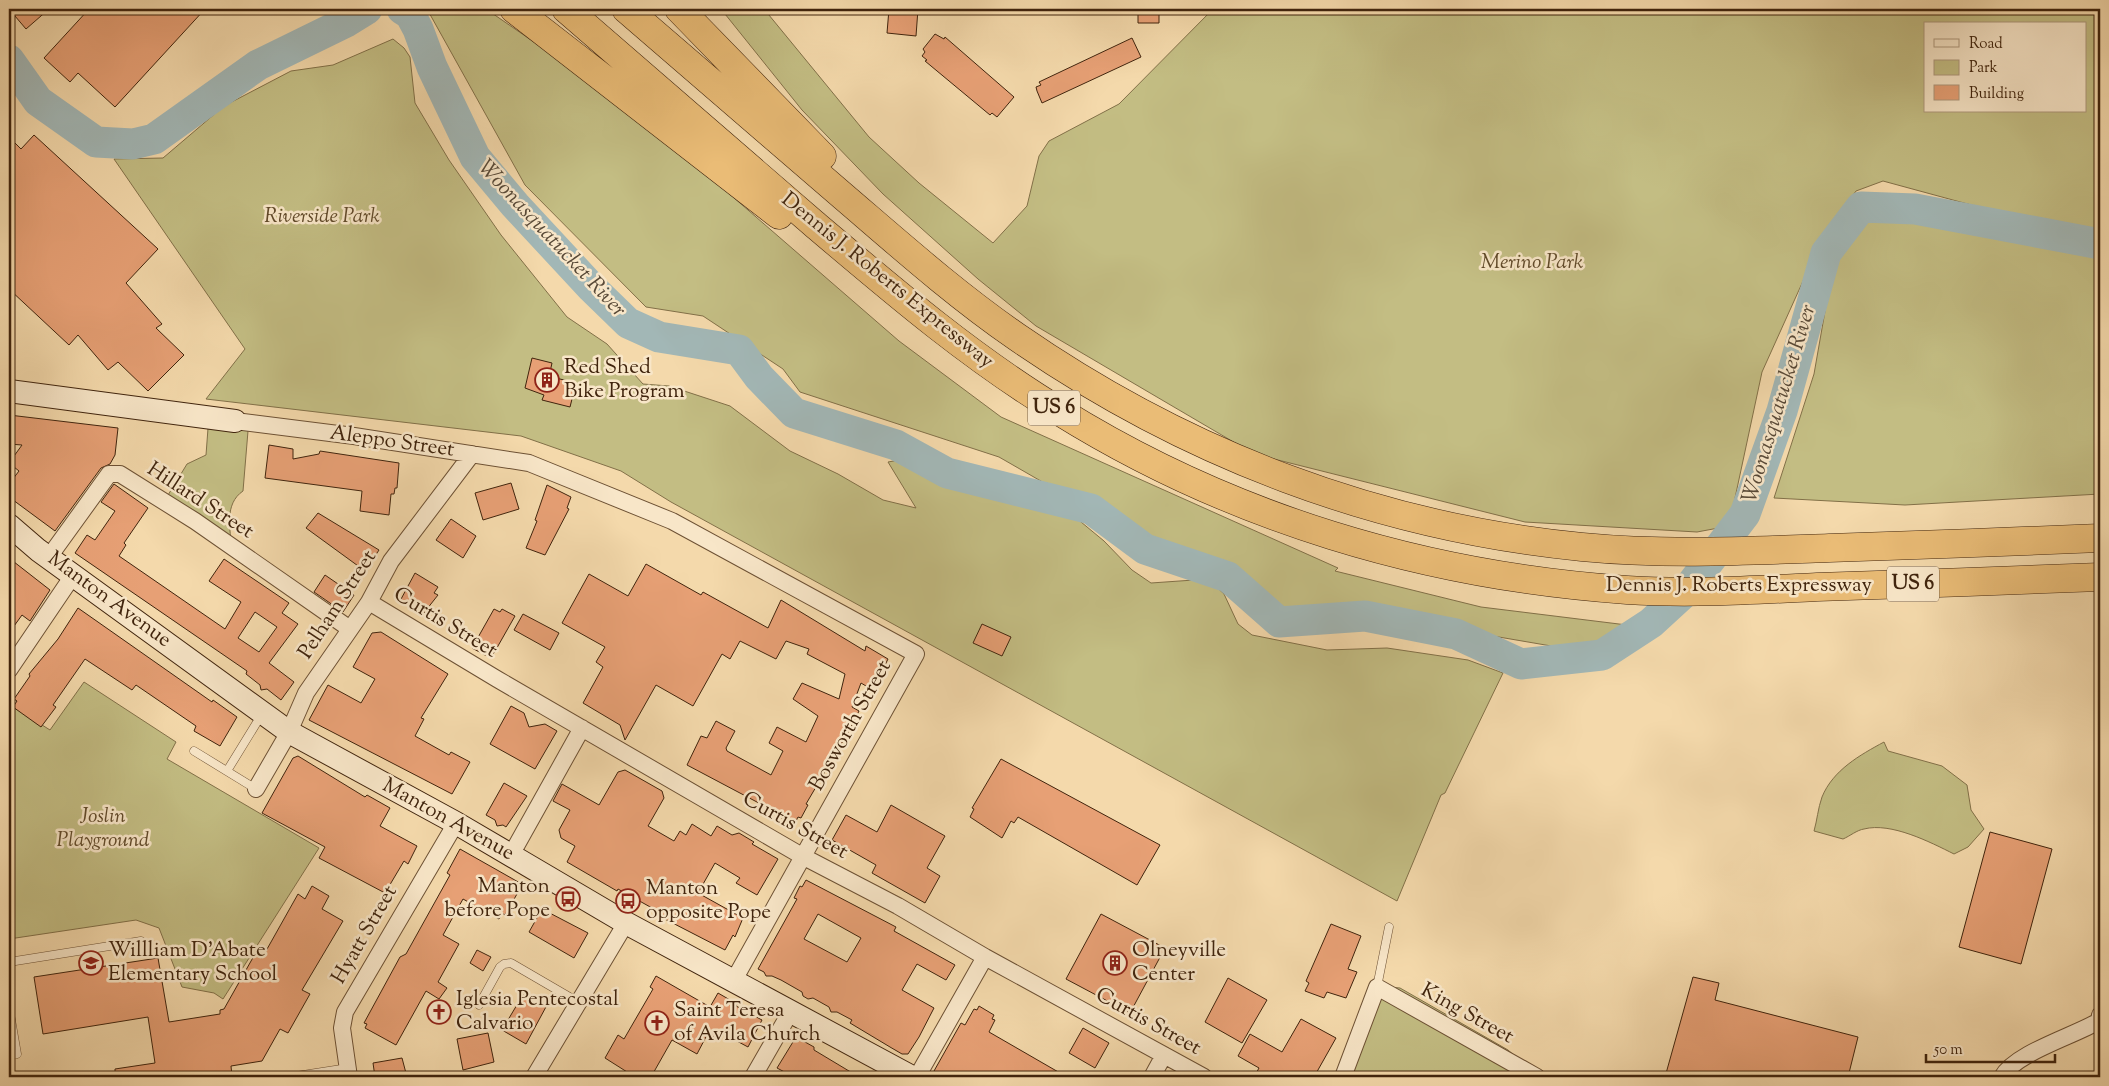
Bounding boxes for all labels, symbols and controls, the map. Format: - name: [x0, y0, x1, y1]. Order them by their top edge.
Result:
- legend: [1924, 22, 2086, 112]
- text: Road: [1969, 34, 2003, 55]
- text: Park: [1969, 58, 1998, 79]
- text: Building: [1969, 84, 2024, 105]
- water label: Woonasquatucket River: [469, 153, 633, 325]
- street label: Dennis J. Roberts Expressway: [774, 186, 1000, 377]
- park label: Riverside Park: [264, 202, 380, 232]
- park label: Merino Park: [1481, 248, 1584, 278]
- water label: Woonasquatucket River: [1735, 301, 1825, 507]
- place label: Red Shed Bike Program: [564, 353, 685, 407]
- building icon: Red Shed Bike Program: [534, 367, 560, 393]
- road number: US 6: [1028, 390, 1080, 426]
- street label: Aleppo Street: [328, 418, 456, 466]
- street label: Hillard Street: [141, 455, 259, 547]
- street label: Manton Avenue: [41, 545, 177, 655]
- street label: Pelham Street: [291, 545, 385, 665]
- road number: US 6: [1887, 566, 1939, 602]
- street label: Dennis J. Roberts Expressway: [1606, 571, 1873, 601]
- street label: Curtis Street: [387, 580, 503, 666]
- street label: Bosworth Street: [803, 655, 899, 797]
- street label: Manton Avenue: [376, 771, 520, 869]
- street label: Curtis Street: [737, 785, 853, 867]
- park label: Joslin Playground: [57, 802, 150, 856]
- place label: Manton before Pope: [445, 872, 550, 926]
- place label: Manton opposite Pope: [646, 874, 771, 928]
- street label: Hyatt Street: [325, 880, 405, 990]
- bus stop icon: Manton before Pope: [555, 886, 581, 912]
- bus stop icon: Manton opposite Pope: [615, 888, 641, 914]
- place label: Willliam D'Abate Elementary School: [108, 936, 278, 990]
- place label: Olneyville Center: [1132, 936, 1226, 990]
- school or university icon: Willliam D'Abate Elementary School: [78, 950, 104, 976]
- building icon: Olneyville Center: [1102, 950, 1128, 976]
- street label: King Street: [1415, 976, 1519, 1052]
- street label: Curtis Street: [1090, 981, 1206, 1063]
- place label: Iglesia Pentecostal Calvario: [456, 985, 619, 1039]
- place label: Saint Teresa of Avila Church: [674, 996, 821, 1050]
- church icon: Iglesia Pentecostal Calvario: [426, 999, 452, 1025]
- church icon: Saint Teresa of Avila Church: [644, 1010, 670, 1036]
- scale bar: [1926, 1031, 2055, 1063]
- text: 50 m: [1933, 1040, 1963, 1061]

